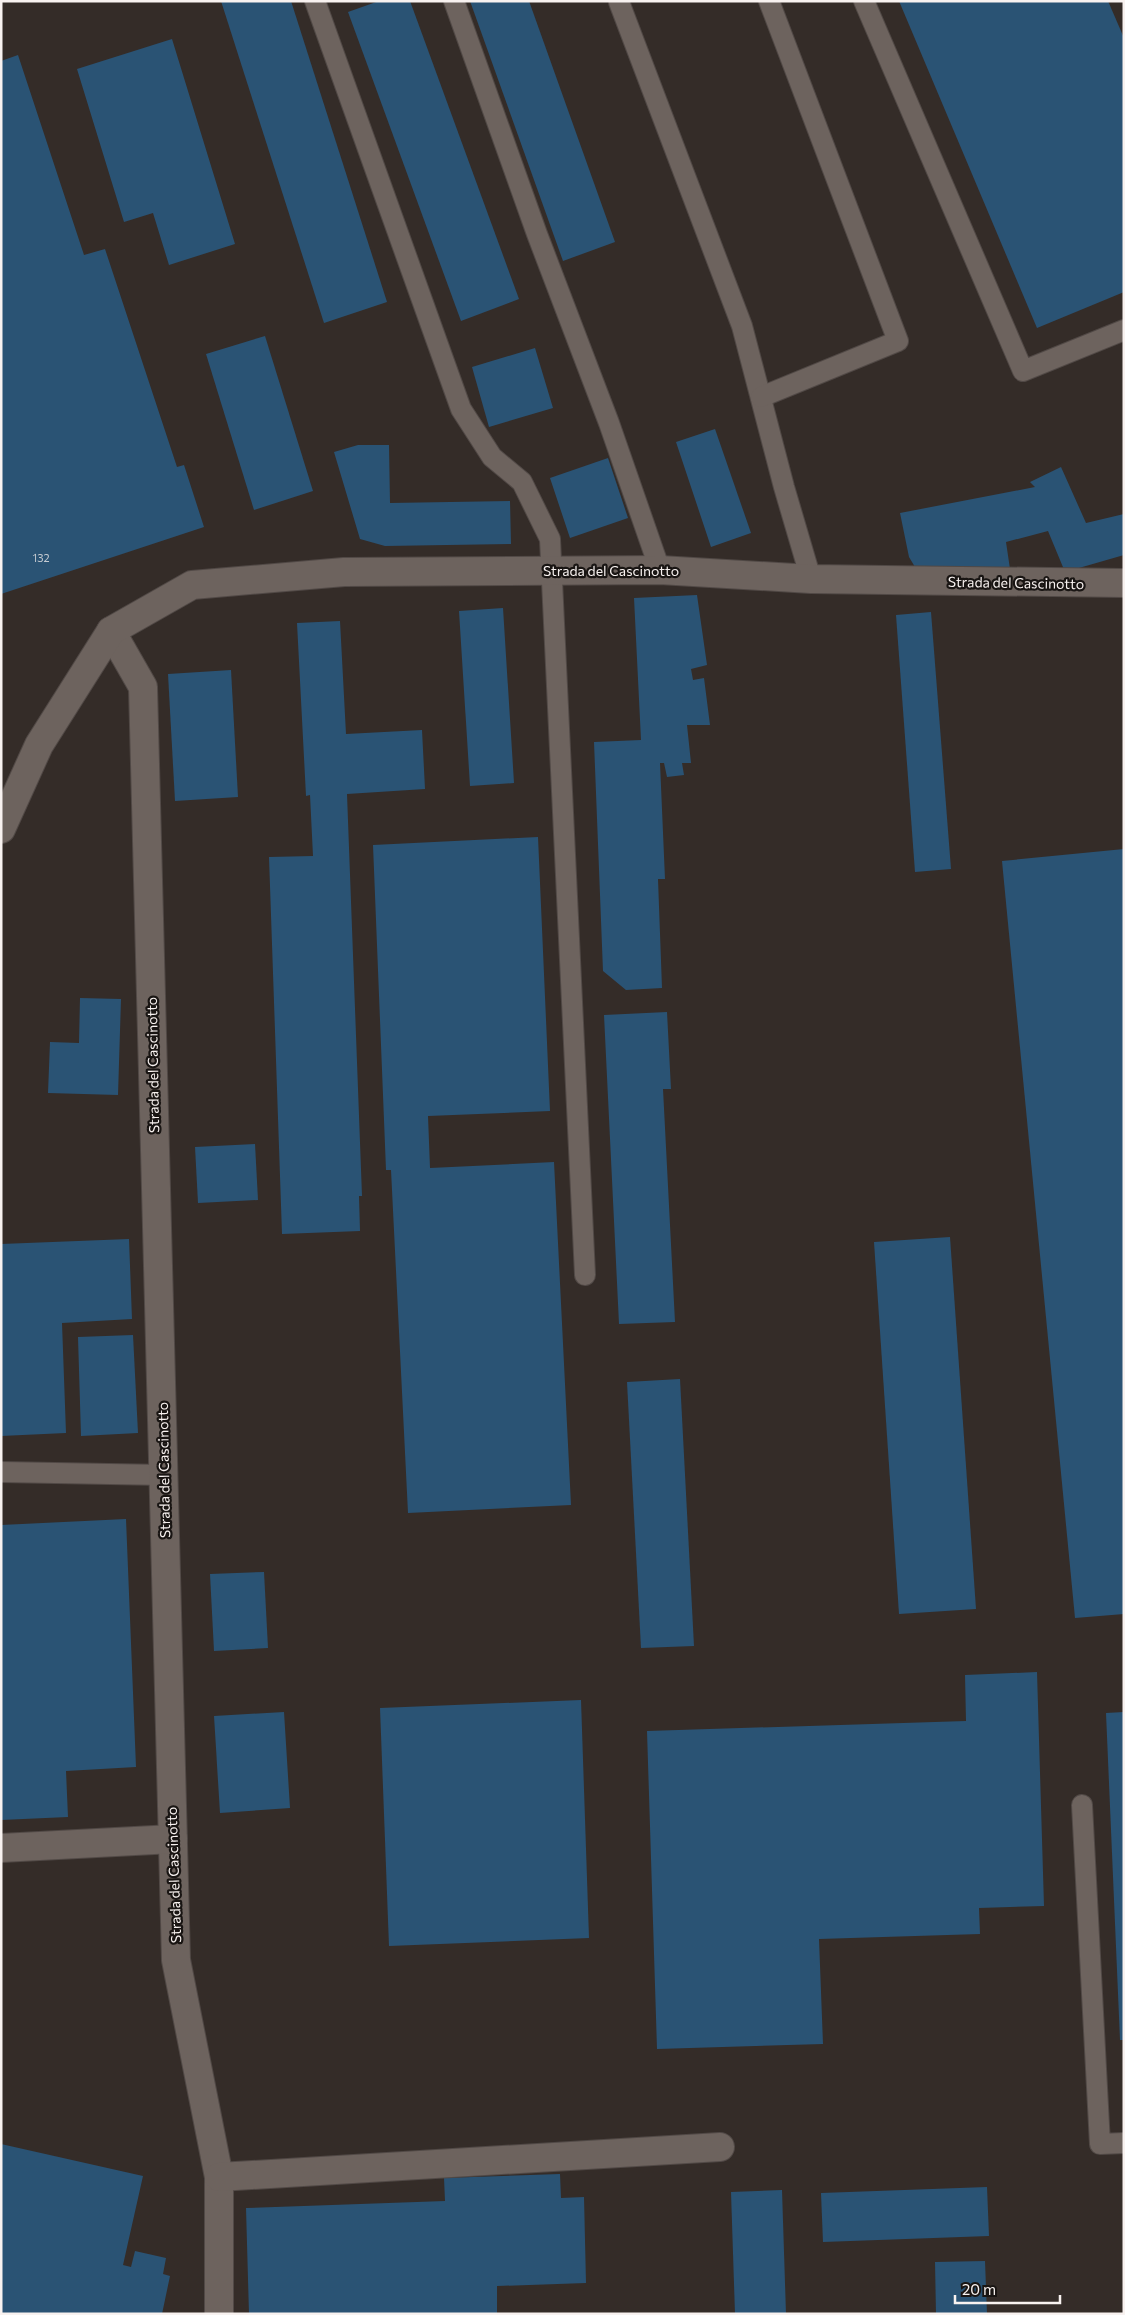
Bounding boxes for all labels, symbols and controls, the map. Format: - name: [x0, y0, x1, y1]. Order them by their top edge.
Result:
- house number: 132: [32, 551, 50, 564]
- street label: Strada del Cascinotto: [543, 562, 679, 579]
- street label: Strada del Cascinotto: [948, 573, 1084, 592]
- street label: Strada del Cascinotto: [143, 997, 162, 1133]
- street label: Strada del Cascinotto: [154, 1402, 173, 1538]
- street label: Strada del Cascinotto: [163, 1807, 184, 1943]
- scale bar: [955, 2272, 1060, 2304]
- text: 20 m: [962, 2280, 996, 2298]

